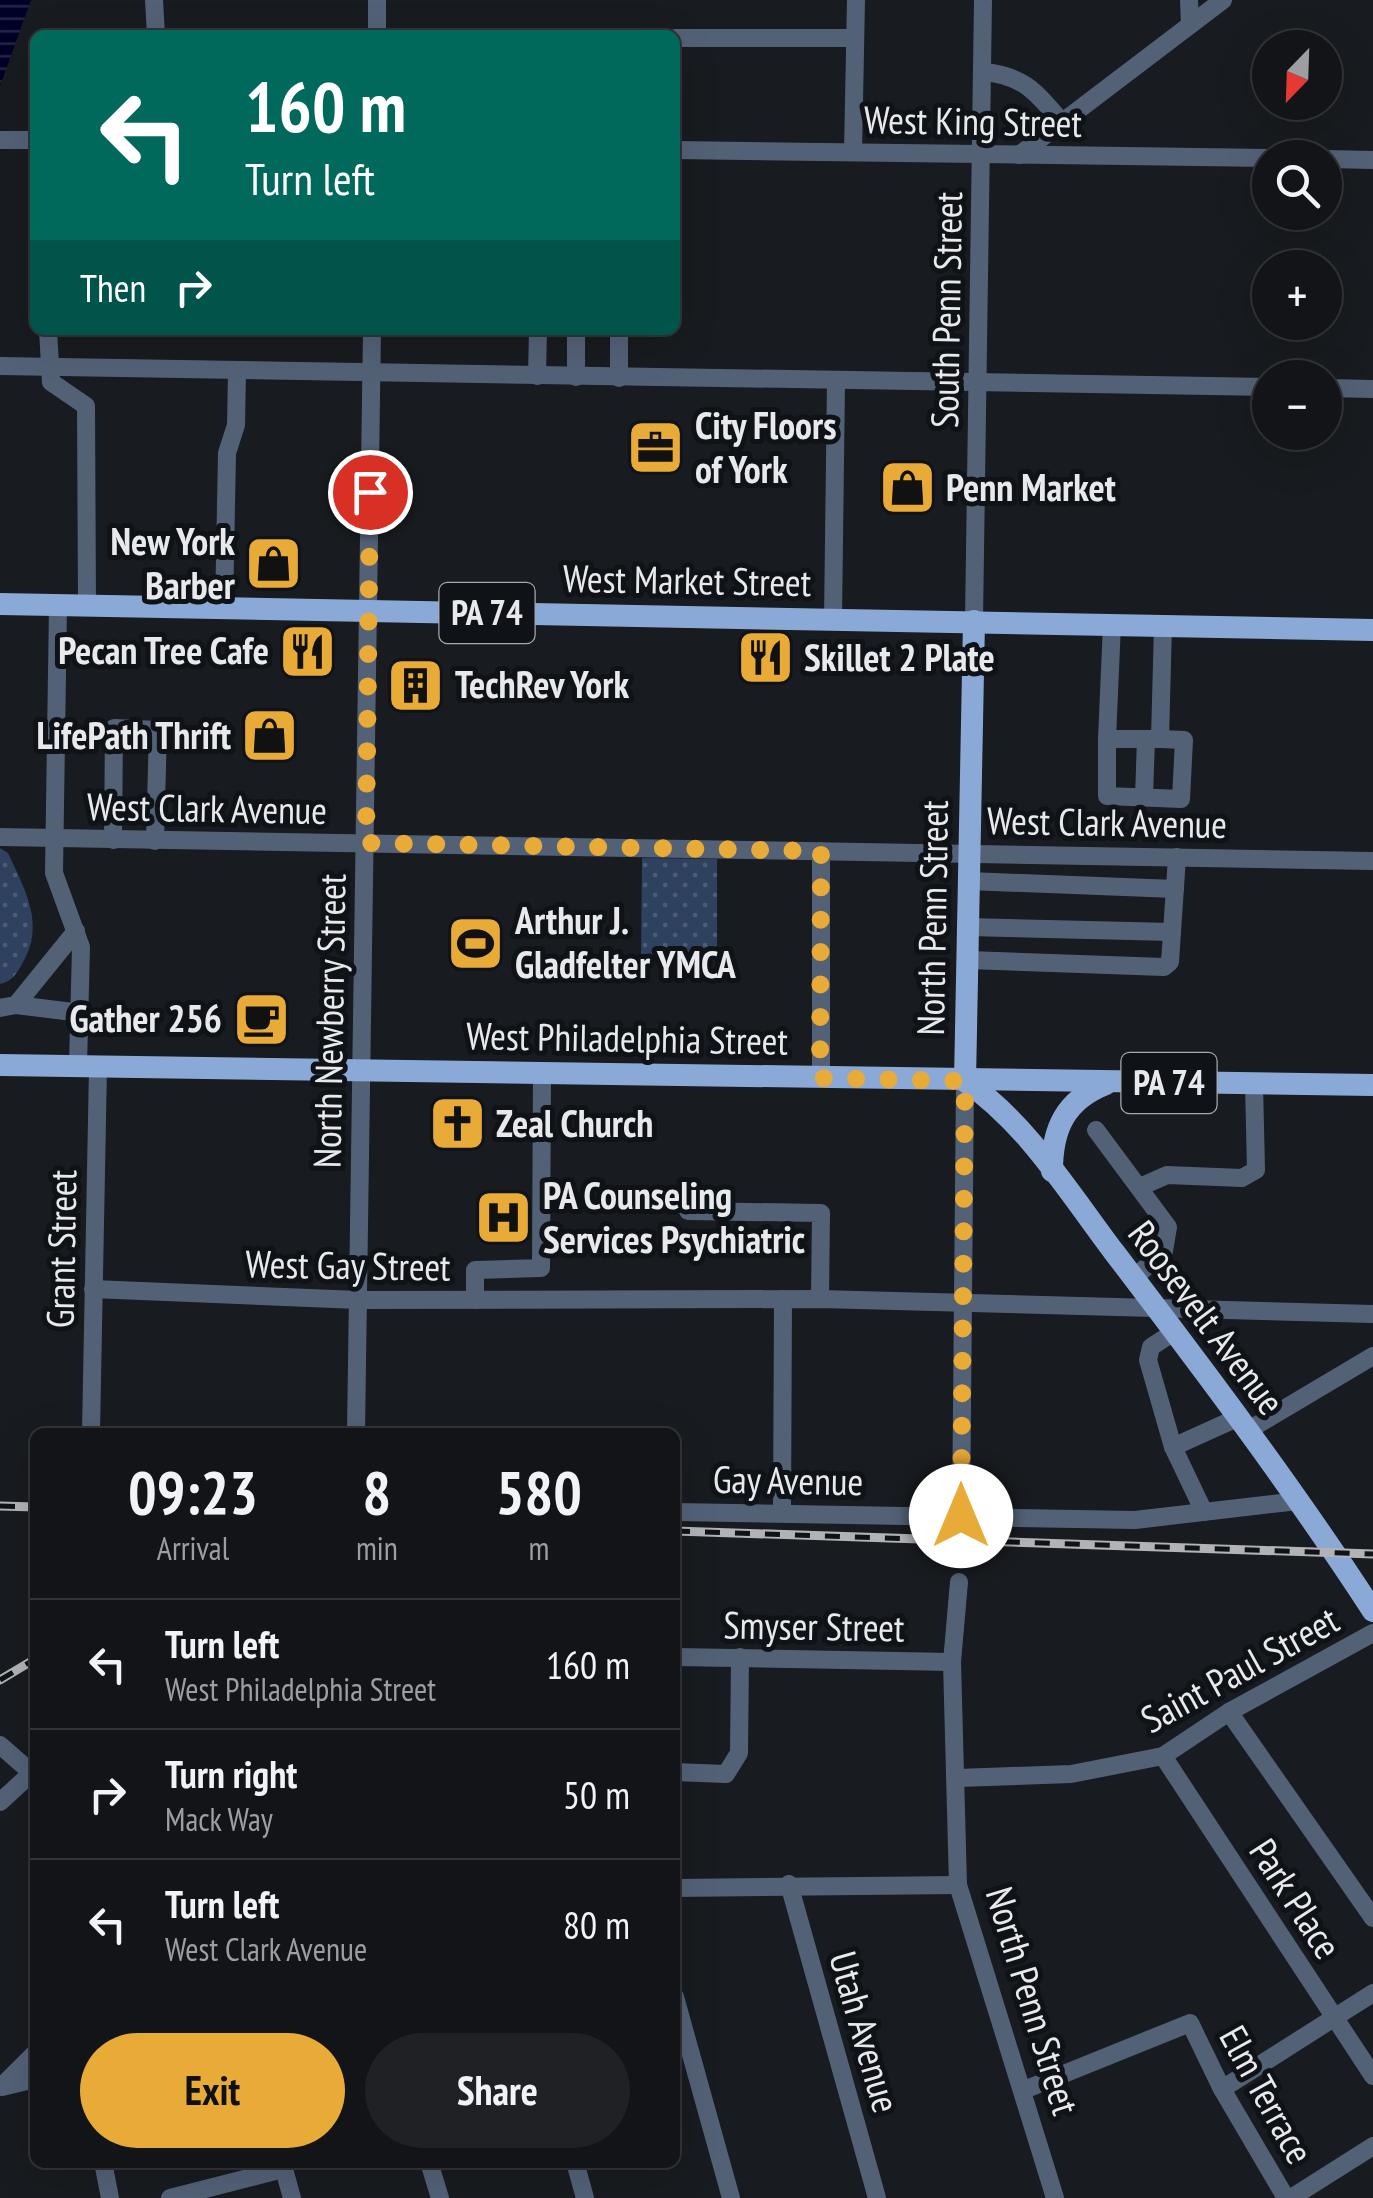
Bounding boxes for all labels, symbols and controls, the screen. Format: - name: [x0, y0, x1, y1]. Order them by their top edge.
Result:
- north arrow: [1252, 30, 1342, 120]
- map controls: [1252, 30, 1342, 450]
- text: 160 m: [245, 61, 406, 151]
- icon: left: [80, 70, 210, 200]
- street label: West King Street: [864, 94, 1083, 147]
- button: search: [1252, 140, 1342, 230]
- text: Turn left: [245, 149, 375, 207]
- street label: South Penn Street: [919, 191, 972, 428]
- button: +: [1252, 250, 1342, 340]
- icon: right: [166, 260, 221, 315]
- text: Then: [80, 263, 146, 312]
- button: −: [1252, 360, 1342, 450]
- place label: City Floors of York: [695, 400, 836, 493]
- office icon: City Floors of York: [626, 418, 686, 478]
- pin: [328, 450, 413, 535]
- shop icon: Penn Market: [877, 458, 937, 518]
- place label: Penn Market: [946, 462, 1116, 511]
- icon: arrive: [343, 465, 398, 520]
- place label: New York Barber: [110, 516, 236, 609]
- shop icon: New York Barber: [244, 534, 304, 594]
- street label: West Market Street: [562, 553, 812, 606]
- road number: PA 74: [440, 583, 534, 643]
- restaurant icon: Pecan Tree Cafe: [278, 621, 338, 681]
- place label: Pecan Tree Cafe: [58, 625, 269, 674]
- restaurant icon: Skillet 2 Plate: [735, 628, 795, 688]
- place label: Skillet 2 Plate: [804, 632, 995, 681]
- building icon: TechRev York: [386, 655, 446, 715]
- place label: TechRev York: [455, 659, 629, 708]
- shop icon: LifePath Thrift: [240, 706, 300, 766]
- place label: LifePath Thrift: [36, 710, 231, 759]
- street label: West Clark Avenue: [87, 781, 327, 834]
- street label: West Clark Avenue: [987, 795, 1227, 848]
- street label: North Penn Street: [905, 799, 958, 1036]
- street label: North Newberry Street: [301, 873, 356, 1169]
- place label: Arthur J. Gladfelter YMCA: [514, 895, 737, 988]
- sports icon: Arthur J. Gladfelter YMCA: [446, 913, 506, 973]
- cafe icon: Gather 256: [231, 989, 291, 1049]
- place label: Gather 256: [69, 993, 222, 1042]
- street label: West Philadelphia Street: [466, 1010, 789, 1065]
- road number: PA 74: [1122, 1053, 1216, 1113]
- church icon: Zeal Church: [427, 1094, 487, 1154]
- place label: Zeal Church: [496, 1098, 653, 1147]
- street label: Grant Street: [35, 1169, 86, 1328]
- place label: PA Counseling Services Psychiatric: [543, 1170, 805, 1263]
- hospital icon: PA Counseling Services Psychiatric: [474, 1188, 534, 1248]
- street label: Roosevelt Avenue: [1118, 1210, 1296, 1424]
- street label: West Gay Street: [245, 1238, 451, 1291]
- text: 09:23: [128, 1453, 258, 1531]
- text: 8: [363, 1453, 391, 1531]
- text: 580: [496, 1453, 582, 1531]
- street label: Gay Avenue: [713, 1454, 864, 1505]
- position arrow: [909, 1464, 1013, 1568]
- text: Arrival: [157, 1527, 229, 1569]
- text: min: [356, 1527, 398, 1569]
- text: m: [528, 1527, 549, 1569]
- street label: Saint Paul Street: [1132, 1594, 1347, 1743]
- street label: Smyser Street: [723, 1599, 905, 1652]
- text: Turn left: [165, 1619, 279, 1668]
- icon: left: [80, 1637, 135, 1692]
- text: 160 m: [546, 1640, 630, 1689]
- text: West Philadelphia Street: [165, 1668, 436, 1710]
- text: Turn right: [165, 1749, 297, 1798]
- icon: right: [80, 1767, 135, 1822]
- text: 50 m: [563, 1770, 630, 1819]
- text: Mack Way: [165, 1798, 273, 1840]
- street label: Park Place: [1239, 1829, 1353, 1967]
- text: Turn left: [165, 1879, 279, 1928]
- street label: North Penn Street: [976, 1881, 1091, 2121]
- icon: left: [80, 1897, 135, 1952]
- text: 80 m: [563, 1900, 630, 1949]
- text: West Clark Avenue: [165, 1928, 367, 1970]
- street label: Utah Avenue: [819, 1945, 912, 2118]
- street label: Elm Terrace: [1209, 2017, 1325, 2172]
- button: Exit: [80, 2033, 345, 2148]
- button: Share: [365, 2033, 630, 2148]

